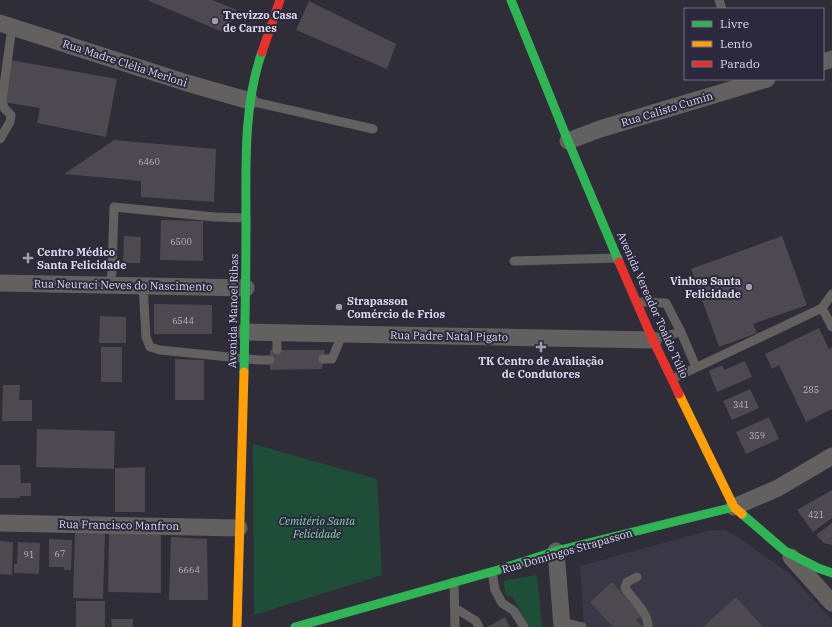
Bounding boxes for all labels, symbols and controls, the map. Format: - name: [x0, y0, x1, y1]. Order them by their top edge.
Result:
- place label: Trevizzo Casa de Carnes: [223, 8, 298, 35]
- legend: [684, 8, 824, 80]
- marker: Trevizzo Casa de Carnes: [210, 16, 220, 26]
- text: Livre: [720, 16, 749, 31]
- street label: Rua Madre Clélia Merloni: [61, 36, 190, 90]
- text: Lento: [720, 36, 752, 51]
- text: Parado: [720, 56, 760, 71]
- street label: Rua Calisto Cumin: [619, 88, 715, 130]
- house number: 6460: [138, 156, 160, 167]
- street label: Avenida Vereador Toaldo Túlio: [614, 230, 692, 380]
- house number: 6500: [170, 236, 192, 247]
- place label: Centro Médico Santa Felicidade: [37, 245, 126, 272]
- marker: Centro Médico Santa Felicidade: [22, 252, 34, 264]
- street label: Avenida Manoel Ribas: [225, 254, 241, 368]
- place label: Vinhos Santa Felicidade: [670, 274, 741, 301]
- street label: Rua Neuraci Neves do Nascimento: [34, 276, 212, 294]
- marker: Vinhos Santa Felicidade: [744, 282, 754, 292]
- place label: Strapasson Comércio de Frios: [347, 294, 445, 321]
- marker: Strapasson Comércio de Frios: [334, 302, 344, 312]
- house number: 6544: [172, 315, 194, 326]
- street label: Rua Padre Natal Pigato: [390, 328, 508, 344]
- marker: TK Centro de Avaliação de Condutores: [535, 341, 547, 353]
- place label: TK Centro de Avaliação de Condutores: [478, 354, 604, 381]
- house number: 285: [803, 384, 819, 395]
- house number: 341: [733, 399, 749, 410]
- house number: 359: [749, 430, 765, 441]
- house number: 421: [808, 509, 824, 520]
- park label: Cemitério Santa Felicidade: [279, 514, 355, 541]
- street label: Rua Francisco Manfron: [59, 517, 179, 533]
- street label: Rua Domingos Strapasson: [500, 526, 634, 576]
- house number: 67: [55, 548, 65, 559]
- house number: 91: [24, 549, 34, 560]
- house number: 6664: [178, 564, 200, 575]

